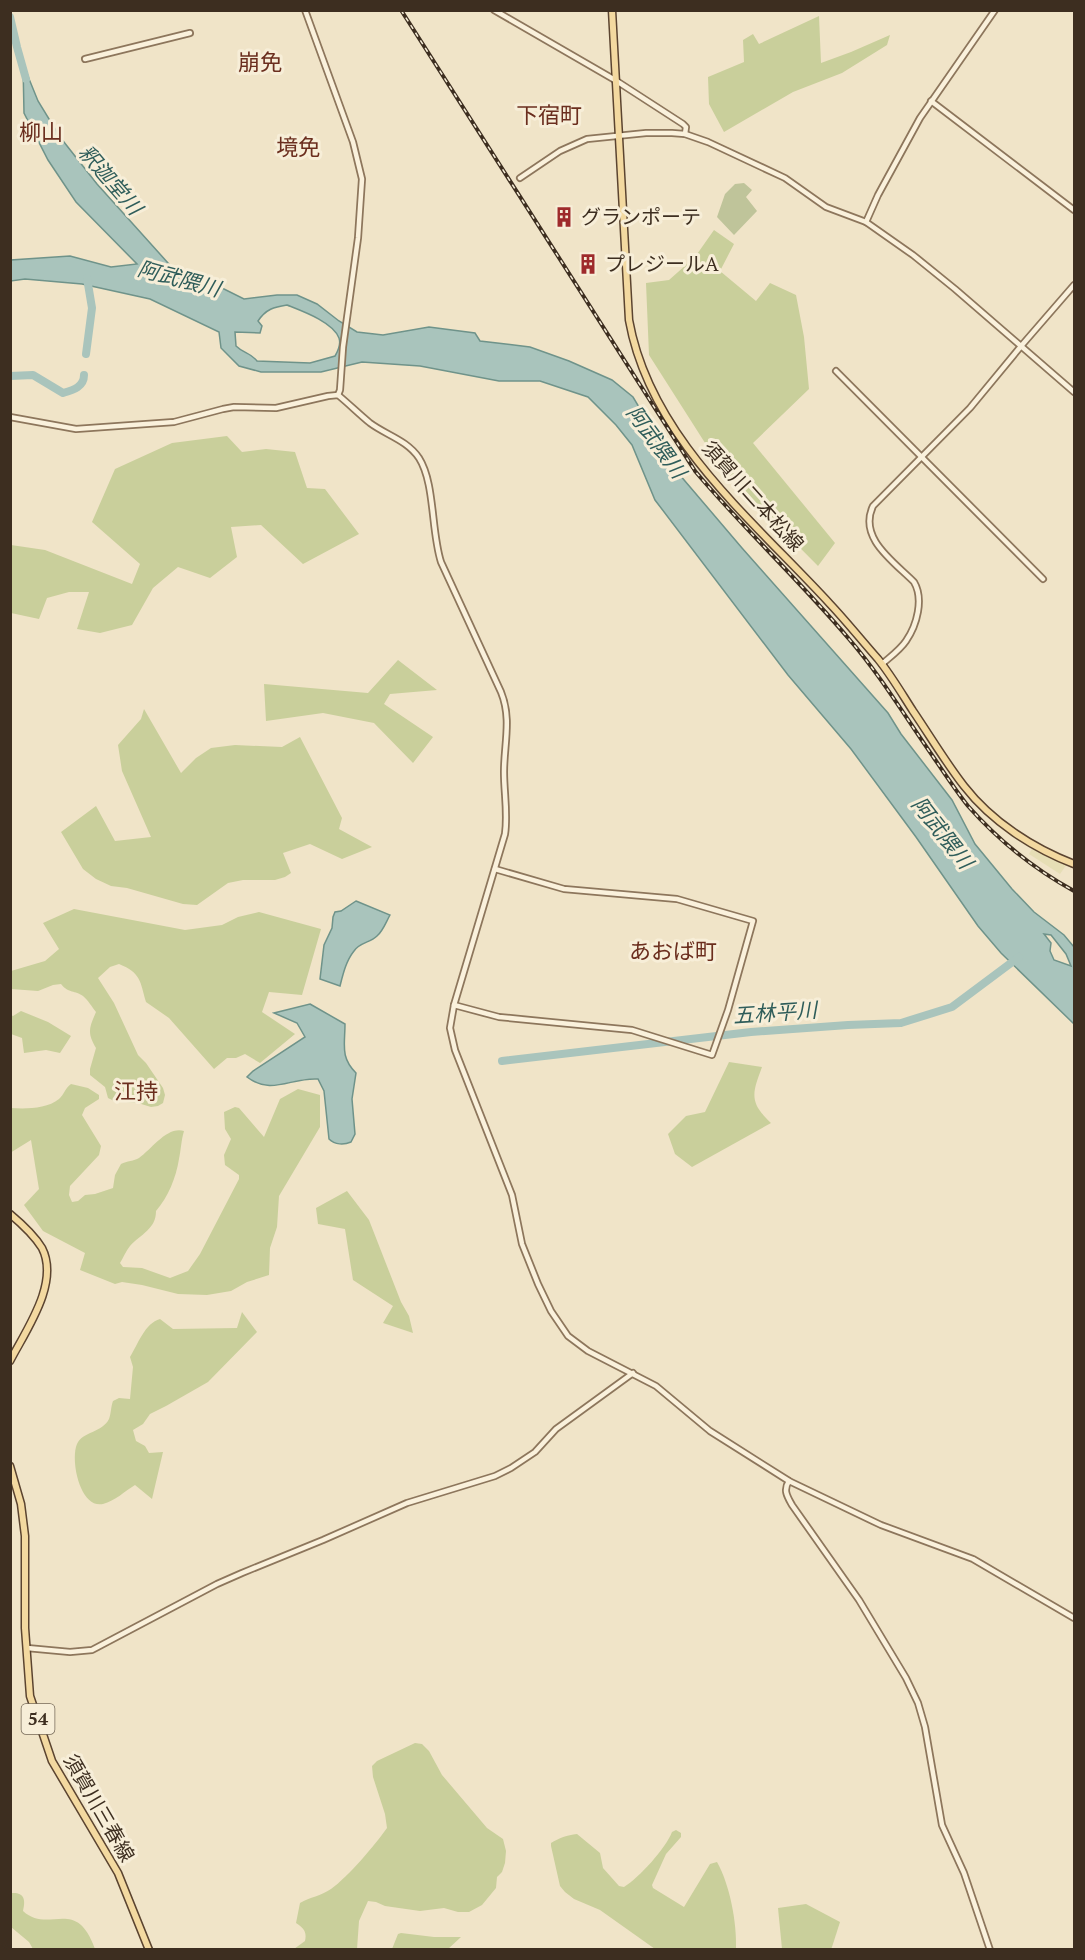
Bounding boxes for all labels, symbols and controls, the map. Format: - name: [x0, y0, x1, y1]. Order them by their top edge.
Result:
- district label: 崩免: [238, 47, 282, 76]
- district label: 下宿町: [516, 100, 582, 129]
- district label: 柳山: [19, 117, 63, 146]
- district label: 境免: [276, 132, 320, 161]
- water label: 釈迦堂川: [73, 138, 150, 222]
- place label: グランポーテ: [581, 203, 701, 230]
- building icon: グランポーテ: [552, 205, 576, 229]
- place label: プレジールA: [605, 250, 719, 277]
- building icon: プレジールA: [576, 252, 600, 276]
- water label: 阿武隈川: [135, 254, 225, 303]
- water label: 阿武隈川: [621, 399, 694, 485]
- street label: 須賀川二本松線: [696, 435, 810, 557]
- water label: 阿武隈川: [906, 791, 981, 876]
- district label: あおば町: [629, 936, 717, 965]
- water label: 五林平川: [732, 995, 820, 1029]
- district label: 江持: [114, 1076, 158, 1105]
- road number: 54: [22, 1704, 54, 1734]
- street label: 須賀川三春線: [58, 1749, 141, 1866]

